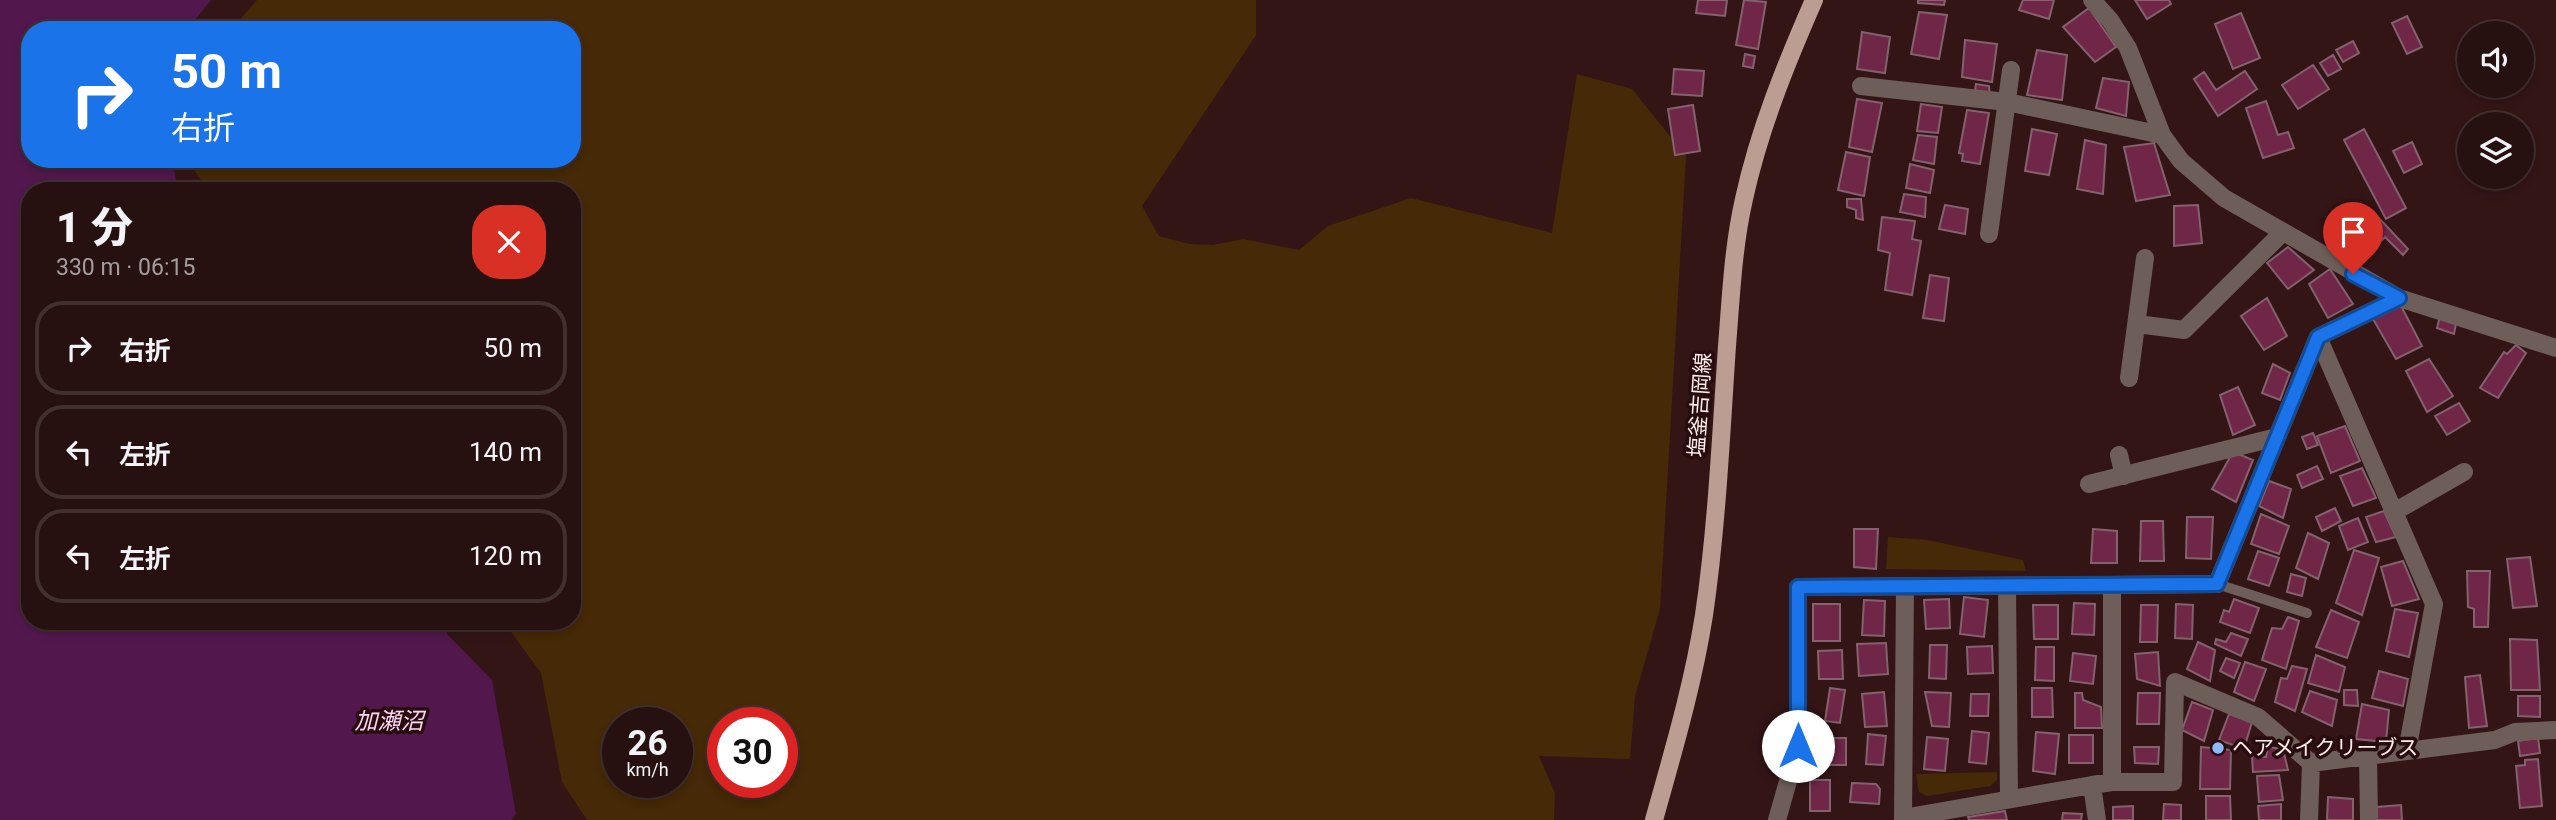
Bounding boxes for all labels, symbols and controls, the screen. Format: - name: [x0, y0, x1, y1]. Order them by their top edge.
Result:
- map controls: [2457, 21, 2534, 189]
- button: sound: [2457, 21, 2534, 98]
- text: 50 m: [171, 43, 282, 100]
- icon: right: [56, 49, 147, 140]
- text: 右折: [171, 109, 235, 147]
- button: layers: [2457, 112, 2534, 189]
- pin: [2323, 202, 2383, 274]
- text: 1 分: [56, 203, 133, 252]
- button: close: [472, 205, 546, 279]
- icon: arrive: [2334, 213, 2372, 251]
- text: 330 m · 06:15: [56, 254, 195, 281]
- icon: right: [60, 329, 98, 367]
- text: 50 m: [484, 333, 542, 363]
- text: 右折: [119, 336, 171, 366]
- street label: 塩釜吉岡線: [1684, 352, 1716, 458]
- icon: left: [60, 433, 98, 471]
- text: 140 m: [469, 437, 542, 467]
- text: 左折: [119, 440, 171, 470]
- icon: left: [60, 537, 98, 575]
- text: 120 m: [469, 541, 542, 571]
- text: 左折: [119, 544, 171, 574]
- speed limit sign: 30: [707, 707, 798, 798]
- water label: 加瀬沼: [355, 708, 427, 735]
- position arrow: [1761, 709, 1835, 783]
- text: 26: [627, 723, 668, 764]
- place label: ヘアメイクリーブス: [2232, 736, 2418, 760]
- marker: ヘアメイクリーブス: [2210, 740, 2226, 756]
- text: km/h: [626, 759, 669, 780]

